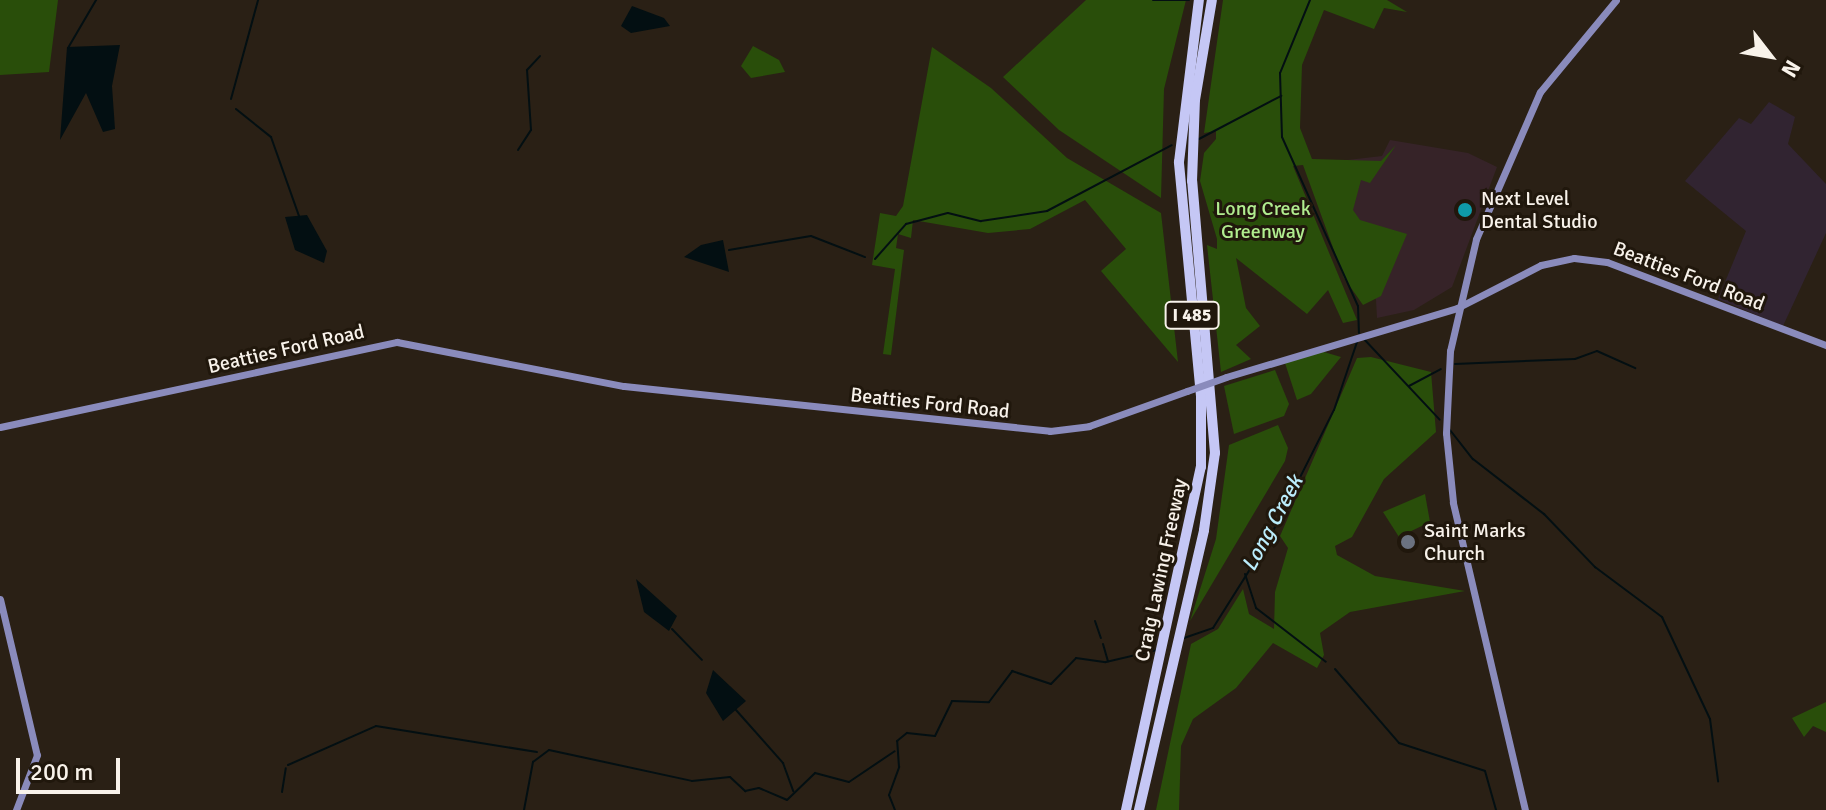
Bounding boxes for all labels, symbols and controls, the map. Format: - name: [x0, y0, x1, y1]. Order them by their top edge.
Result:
- north arrow: [1730, 16, 1810, 96]
- text: N: [1775, 55, 1807, 82]
- place label: Next Level Dental Studio: [1481, 186, 1598, 233]
- park label: Long Creek Greenway: [1215, 196, 1311, 243]
- marker: Next Level Dental Studio: [1456, 201, 1474, 219]
- street label: Beatties Ford Road: [1610, 236, 1768, 316]
- road number: I 485: [1164, 301, 1220, 329]
- street label: Beatties Ford Road: [205, 319, 367, 379]
- street label: Beatties Ford Road: [849, 383, 1011, 423]
- water label: Long Creek: [1236, 471, 1308, 575]
- street label: Craig Lawing Freeway: [1130, 476, 1192, 664]
- place label: Saint Marks Church: [1424, 518, 1525, 565]
- marker: Saint Marks Church: [1399, 533, 1417, 551]
- scale bar: [20, 742, 124, 792]
- text: 200 m: [30, 757, 93, 787]

